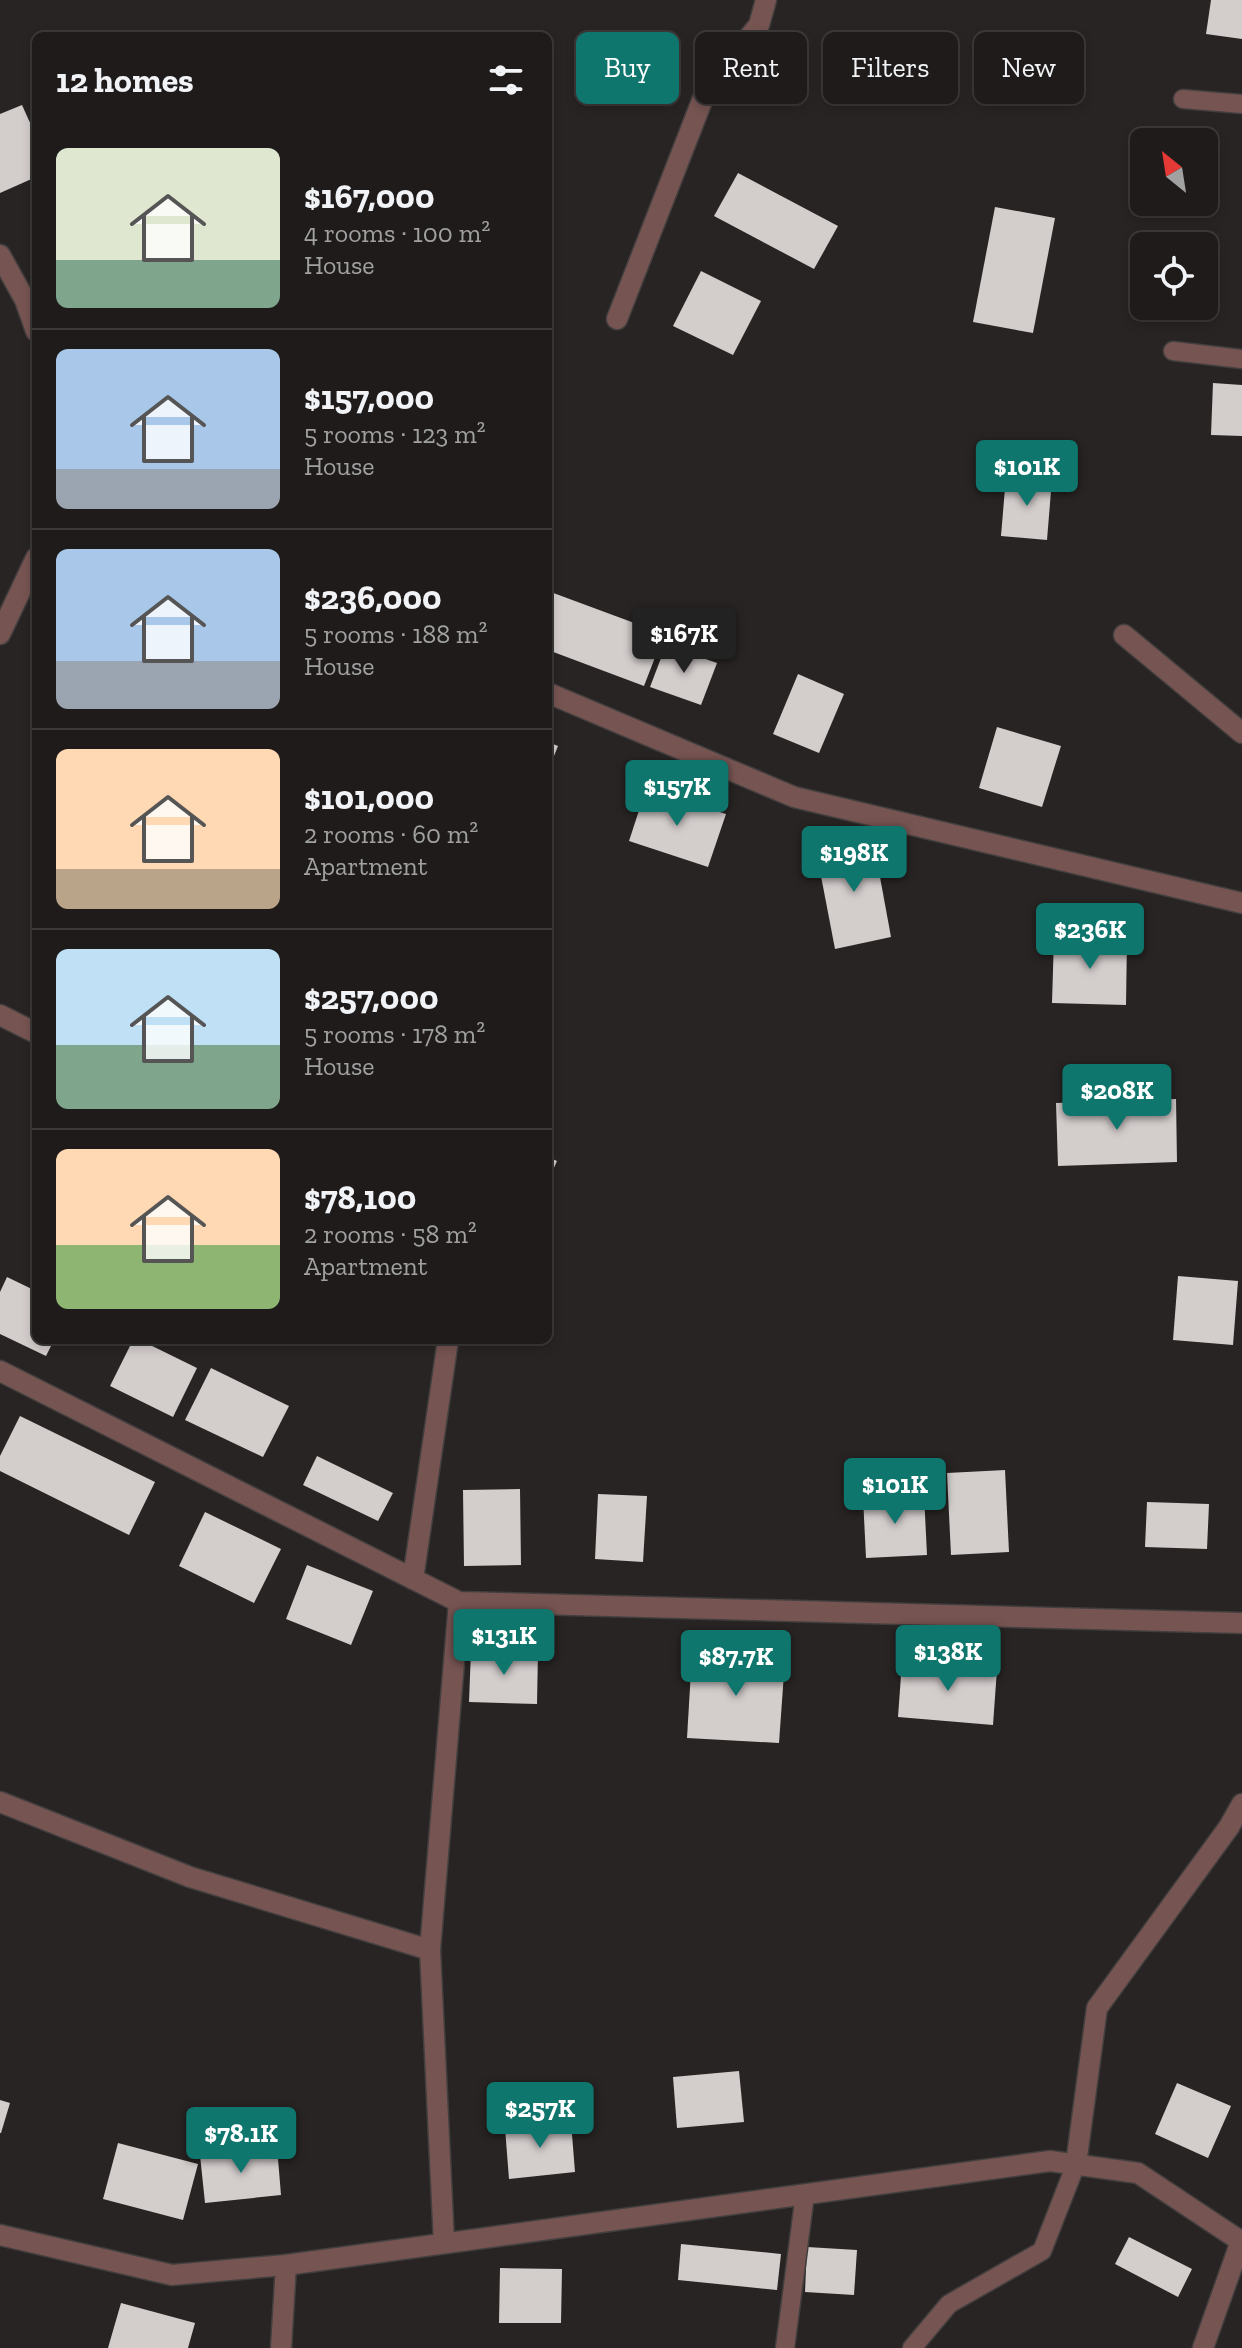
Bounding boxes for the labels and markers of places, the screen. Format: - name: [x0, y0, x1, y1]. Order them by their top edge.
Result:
- pin: $101K: [971, 440, 1083, 508]
- pin: $167K: [628, 607, 740, 675]
- pin: $157K: [621, 760, 733, 828]
- pin: $198K: [798, 826, 910, 894]
- pin: $236K: [1034, 903, 1146, 971]
- pin: $208K: [1061, 1064, 1173, 1132]
- pin: $101K: [839, 1458, 951, 1526]
- pin: $131K: [448, 1609, 560, 1677]
- pin: $138K: [892, 1625, 1004, 1693]
- pin: $87.7K: [671, 1630, 801, 1698]
- pin: $257K: [484, 2082, 596, 2150]
- pin: $78.1K: [176, 2107, 306, 2175]

